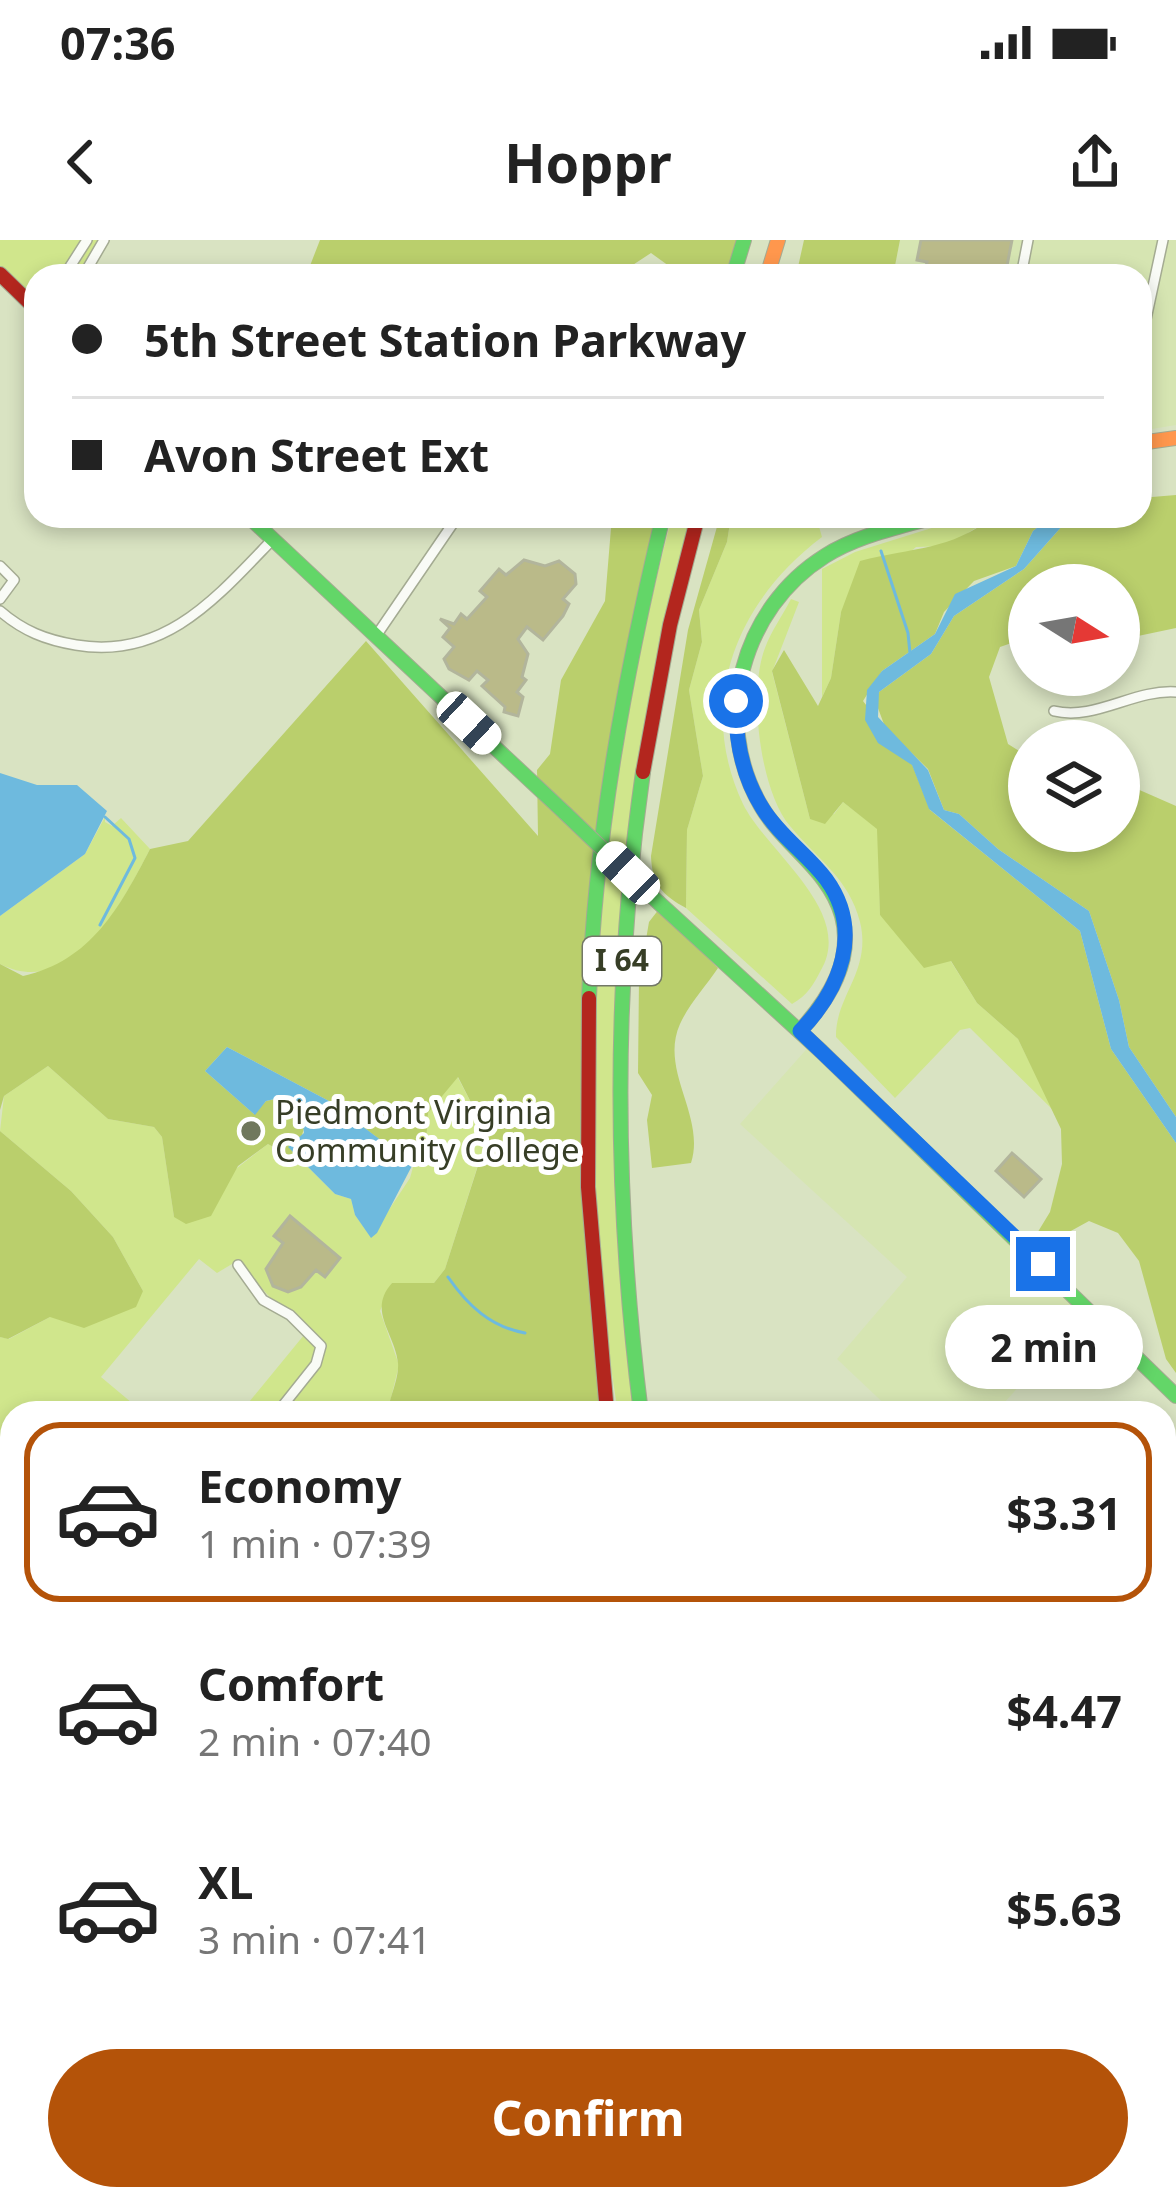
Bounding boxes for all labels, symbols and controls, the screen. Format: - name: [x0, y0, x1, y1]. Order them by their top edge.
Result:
- text: 07:36: [60, 12, 176, 73]
- text: Hoppr: [504, 125, 672, 199]
- icon: back: [48, 129, 114, 195]
- icon: share: [1062, 129, 1128, 195]
- text: 5th Street Station Parkway: [144, 309, 746, 370]
- text: Avon Street Ext: [144, 424, 489, 485]
- north arrow: [1008, 564, 1140, 696]
- map controls: [1008, 564, 1140, 852]
- route start: [709, 674, 763, 728]
- car: [430, 685, 508, 761]
- button: layers: [1008, 720, 1140, 852]
- car: [590, 835, 666, 911]
- road number: I 64: [583, 937, 661, 985]
- place label: Piedmont Virginia Community College: [275, 1089, 580, 1172]
- marker: Piedmont Virginia Community College: [238, 1118, 264, 1144]
- route end: [1016, 1237, 1070, 1291]
- callout: 2 min: [944, 1306, 1142, 1390]
- text: 2 min: [990, 1320, 1098, 1373]
- text: Economy: [198, 1455, 402, 1516]
- icon: car: [54, 1458, 162, 1566]
- text: $3.31: [1006, 1482, 1122, 1543]
- text: 1 min · 07:39: [198, 1516, 432, 1569]
- text: Comfort: [198, 1653, 384, 1714]
- icon: car: [54, 1656, 162, 1764]
- text: $4.47: [1006, 1680, 1122, 1741]
- text: 2 min · 07:40: [198, 1714, 432, 1767]
- text: XL: [198, 1851, 253, 1912]
- icon: car: [54, 1854, 162, 1962]
- text: $5.63: [1006, 1878, 1122, 1939]
- text: 3 min · 07:41: [198, 1912, 432, 1965]
- button: Confirm: [48, 2049, 1128, 2187]

